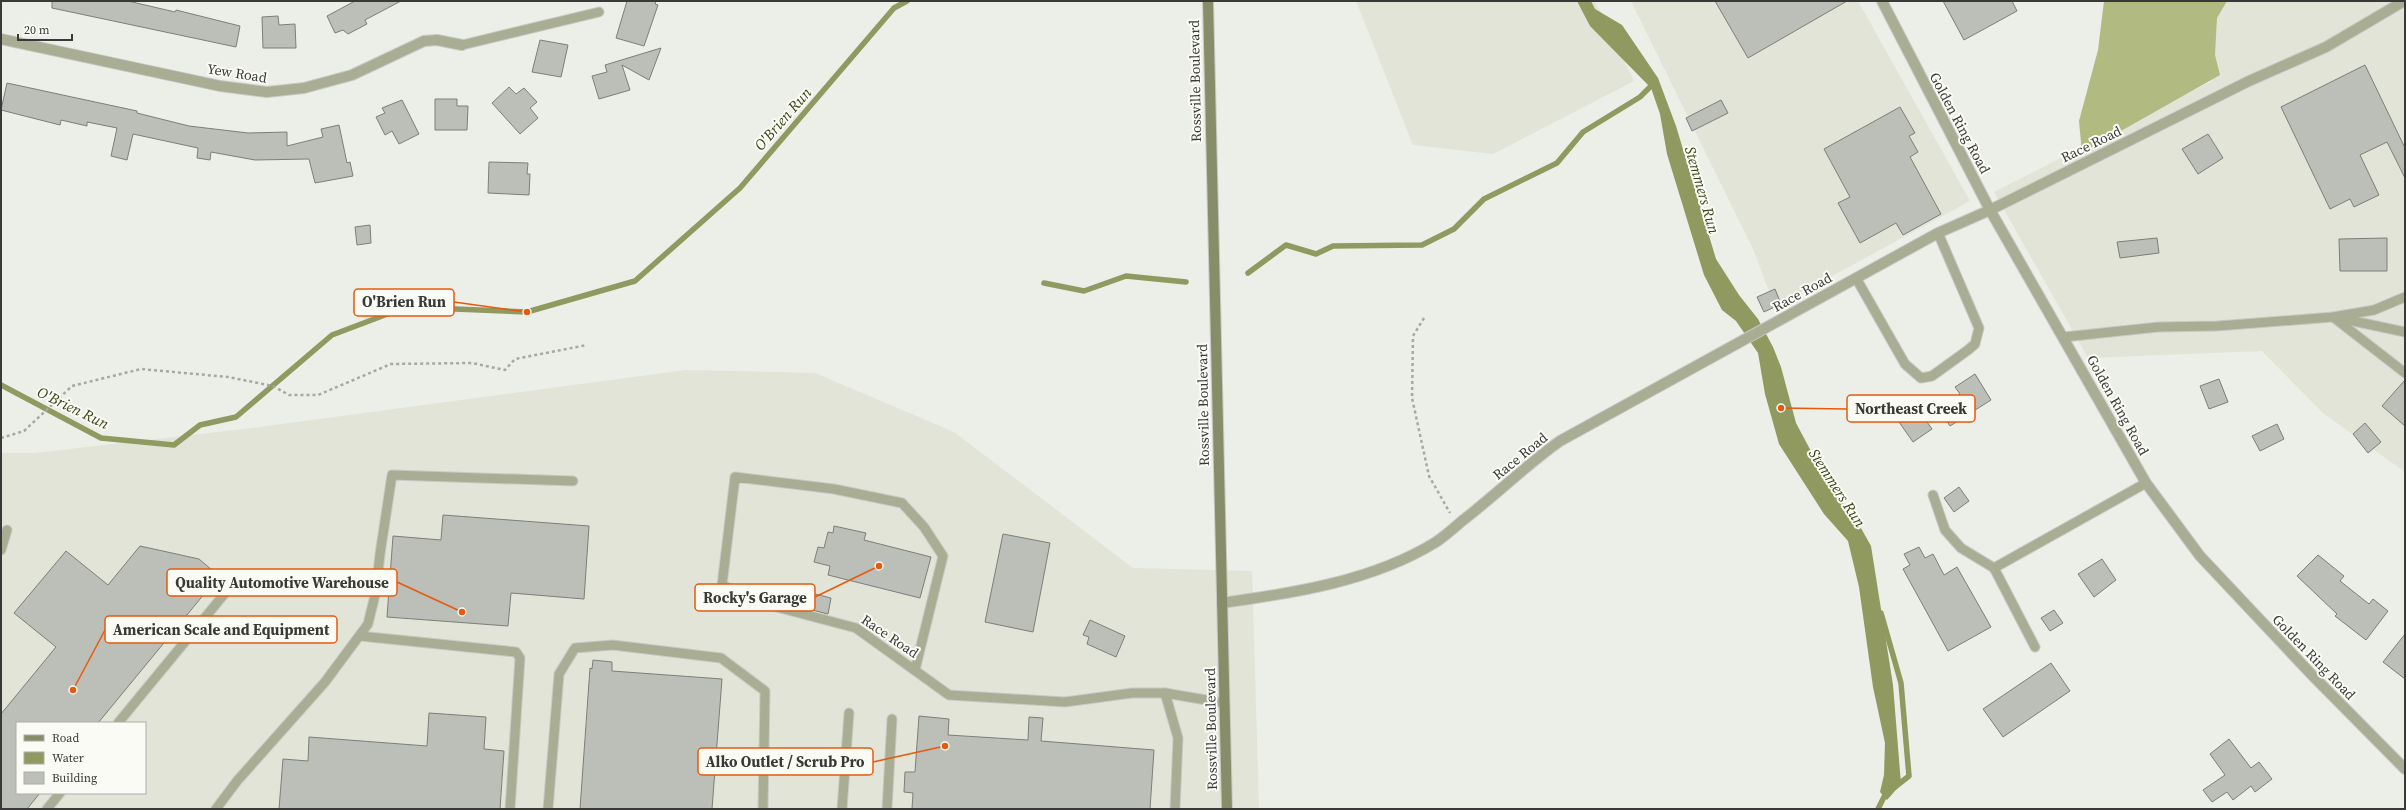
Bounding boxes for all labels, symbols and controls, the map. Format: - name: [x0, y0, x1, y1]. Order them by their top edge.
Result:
- scale bar: [18, 16, 72, 42]
- street label: Rossville Boulevard: [1184, 20, 1206, 142]
- text: 20 m: [24, 22, 50, 38]
- street label: Yew Road: [206, 58, 268, 88]
- street label: Golden Ring Road: [1925, 69, 1995, 177]
- water label: O'Brien Run: [749, 82, 816, 155]
- street label: Race Road: [2057, 121, 2125, 167]
- water label: Stemmers Run: [1680, 144, 1725, 236]
- street label: Race Road: [1769, 267, 1835, 317]
- callout: O'Brien Run: [354, 289, 454, 316]
- text: O'Brien Run: [362, 291, 446, 312]
- street label: Rossville Boulevard: [1192, 344, 1214, 466]
- street label: Golden Ring Road: [2082, 351, 2154, 459]
- water label: O'Brien Run: [34, 381, 113, 434]
- callout: Northeast Creek: [1847, 395, 1975, 422]
- text: Northeast Creek: [1855, 398, 1967, 419]
- street label: Race Road: [1488, 428, 1552, 484]
- water label: Stemmers Run: [1804, 444, 1871, 532]
- callout: Quality Automotive Warehouse: [167, 569, 397, 596]
- text: Quality Automotive Warehouse: [175, 572, 389, 593]
- callout: Rocky's Garage: [695, 584, 815, 611]
- text: Rocky's Garage: [703, 587, 807, 608]
- street label: Race Road: [857, 609, 923, 663]
- street label: Golden Ring Road: [2268, 610, 2360, 704]
- callout: American Scale and Equipment: [105, 616, 337, 643]
- text: American Scale and Equipment: [113, 619, 330, 640]
- street label: Rossville Boulevard: [1200, 668, 1222, 790]
- legend: [16, 722, 146, 794]
- text: Road: [52, 730, 79, 746]
- callout: Alko Outlet / Scrub Pro: [698, 748, 873, 775]
- text: Water: [52, 750, 84, 766]
- text: Alko Outlet / Scrub Pro: [705, 751, 865, 772]
- text: Building: [52, 770, 97, 786]

